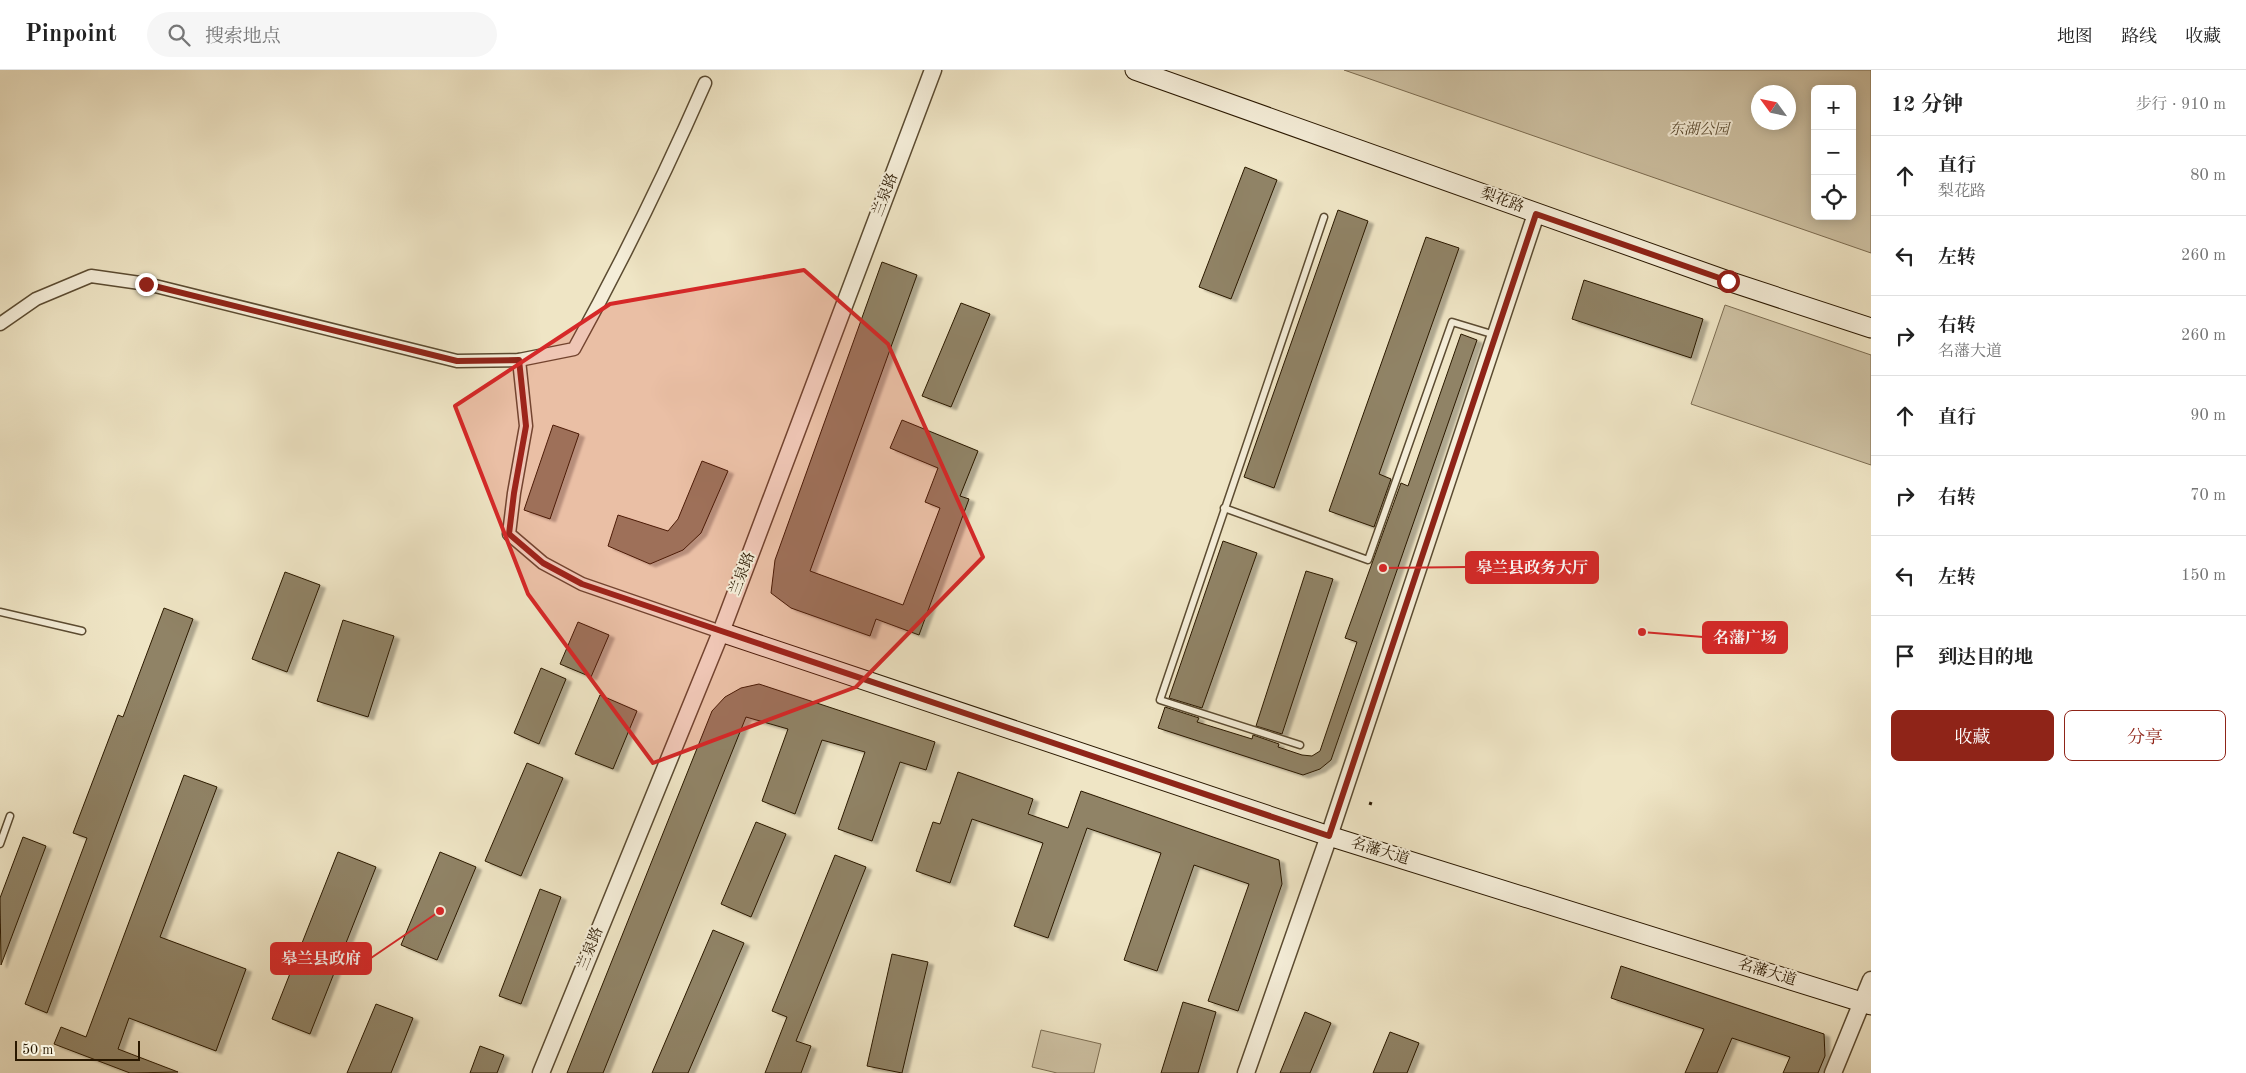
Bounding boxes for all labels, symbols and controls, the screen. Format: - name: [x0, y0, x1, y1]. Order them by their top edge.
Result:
- search box: [147, 12, 497, 57]
- icon: search: [165, 21, 193, 49]
- text: Pinpoint: [25, 23, 117, 47]
- text: 搜索地点: [205, 28, 281, 47]
- text: 地图: [2057, 28, 2093, 46]
- text: 路线: [2121, 28, 2157, 46]
- text: 收藏: [2185, 28, 2221, 46]
- north arrow: [1751, 85, 1796, 130]
- map controls: [1811, 85, 1856, 220]
- button: +: [1811, 85, 1856, 130]
- text: 12 分钟: [1891, 95, 1963, 116]
- text: 步行 · 910 m: [2136, 97, 2226, 113]
- park label: 东湖公园: [1669, 121, 1731, 138]
- button: −: [1811, 130, 1856, 175]
- text: 直行: [1938, 157, 1976, 176]
- icon: ahead: [1891, 162, 1919, 190]
- text: 80 m: [2190, 168, 2226, 184]
- street label: 兰泉路: [869, 171, 901, 219]
- button: locate: [1811, 175, 1856, 220]
- street label: 梨花路: [1478, 184, 1526, 216]
- text: 梨花路: [1938, 184, 1986, 200]
- icon: left: [1891, 242, 1919, 270]
- text: 260 m: [2181, 248, 2226, 264]
- text: 左转: [1938, 249, 1976, 268]
- route start: [1717, 270, 1740, 293]
- route end: [135, 273, 158, 296]
- text: 右转: [1938, 317, 1976, 336]
- icon: right: [1891, 322, 1919, 350]
- text: 260 m: [2181, 328, 2226, 344]
- text: 名藩大道: [1938, 344, 2002, 360]
- icon: ahead: [1891, 402, 1919, 430]
- text: 90 m: [2190, 408, 2226, 424]
- text: 直行: [1938, 409, 1976, 428]
- icon: right: [1891, 482, 1919, 510]
- text: 70 m: [2190, 488, 2226, 504]
- text: 右转: [1938, 489, 1976, 508]
- street label: 兰泉路: [726, 550, 758, 598]
- callout: 皋兰县政务大厅: [1466, 552, 1598, 583]
- text: 皋兰县政务大厅: [1476, 559, 1588, 577]
- icon: left: [1891, 562, 1919, 590]
- text: 150 m: [2181, 568, 2226, 584]
- text: 左转: [1938, 569, 1976, 588]
- callout: 名藩广场: [1703, 622, 1787, 653]
- text: 名藩广场: [1713, 629, 1777, 647]
- icon: arrive: [1891, 642, 1919, 670]
- text: 到达目的地: [1938, 649, 2033, 668]
- button: 收藏: [1891, 710, 2054, 761]
- button: 分享: [2064, 710, 2226, 761]
- street label: 名藩大道: [1349, 834, 1411, 868]
- street label: 兰泉路: [574, 925, 606, 973]
- callout: 皋兰县政府: [271, 943, 371, 974]
- text: 皋兰县政府: [281, 949, 361, 968]
- street label: 名藩大道: [1736, 955, 1798, 989]
- scale bar: [15, 1038, 140, 1061]
- text: 50 m: [22, 1043, 53, 1057]

